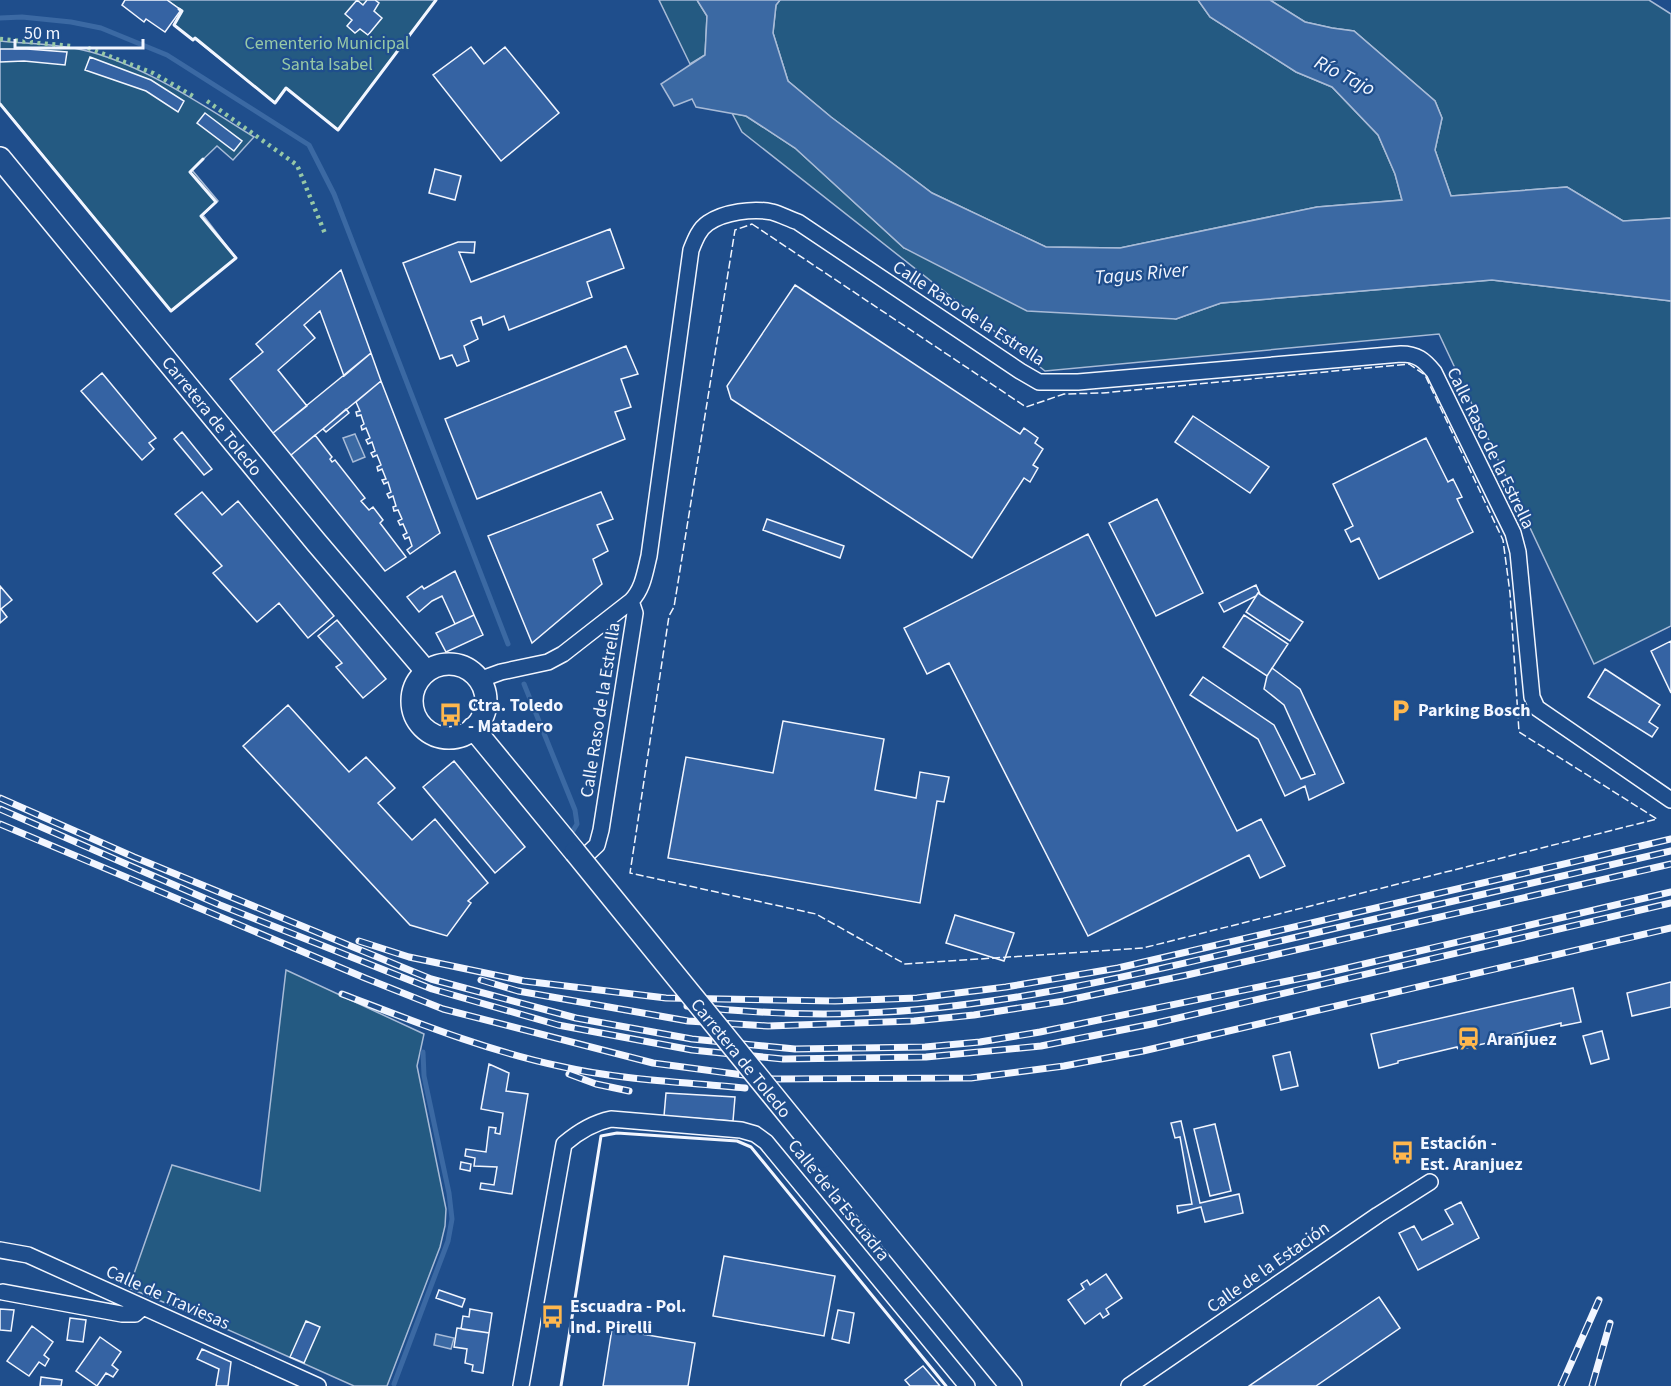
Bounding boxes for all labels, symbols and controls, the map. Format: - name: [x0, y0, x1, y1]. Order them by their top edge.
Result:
- scale bar: [15, 12, 142, 50]
- text: 50 m: [24, 21, 60, 46]
- park label: Cementerio Municipal Santa Isabel: [245, 31, 409, 77]
- water label: Río Tajo: [1309, 49, 1380, 103]
- street label: Calle Raso de la Estrella: [888, 255, 1050, 372]
- water label: Tagus River: [1093, 256, 1190, 292]
- street label: Carretera de Toledo: [155, 351, 268, 482]
- street label: Calle Raso de la Estrella: [1441, 363, 1541, 533]
- street label: Calle Raso de la Estrella: [574, 621, 627, 799]
- place label: Ctra. Toledo - Matadero: [468, 693, 563, 739]
- parking icon: Parking Bosch: [1387, 697, 1413, 723]
- place label: Parking Bosch: [1418, 698, 1531, 723]
- bus stop icon: Ctra. Toledo - Matadero: [437, 702, 463, 728]
- street label: Carretera de Toledo: [684, 993, 797, 1124]
- station icon: Aranjuez: [1456, 1026, 1482, 1052]
- place label: Aranjuez: [1486, 1027, 1556, 1052]
- place label: Estación - Est. Aranjuez: [1420, 1131, 1523, 1177]
- street label: Calle de la Escuadra: [782, 1134, 895, 1266]
- bus stop icon: Estación - Est. Aranjuez: [1389, 1140, 1415, 1166]
- street label: Calle de la Estación: [1202, 1216, 1335, 1319]
- street label: Calle de Traviesas: [102, 1259, 234, 1336]
- place label: Escuadra - Pol. Ind. Pirelli: [570, 1294, 687, 1340]
- bus stop icon: Escuadra - Pol. Ind. Pirelli: [539, 1303, 565, 1329]

